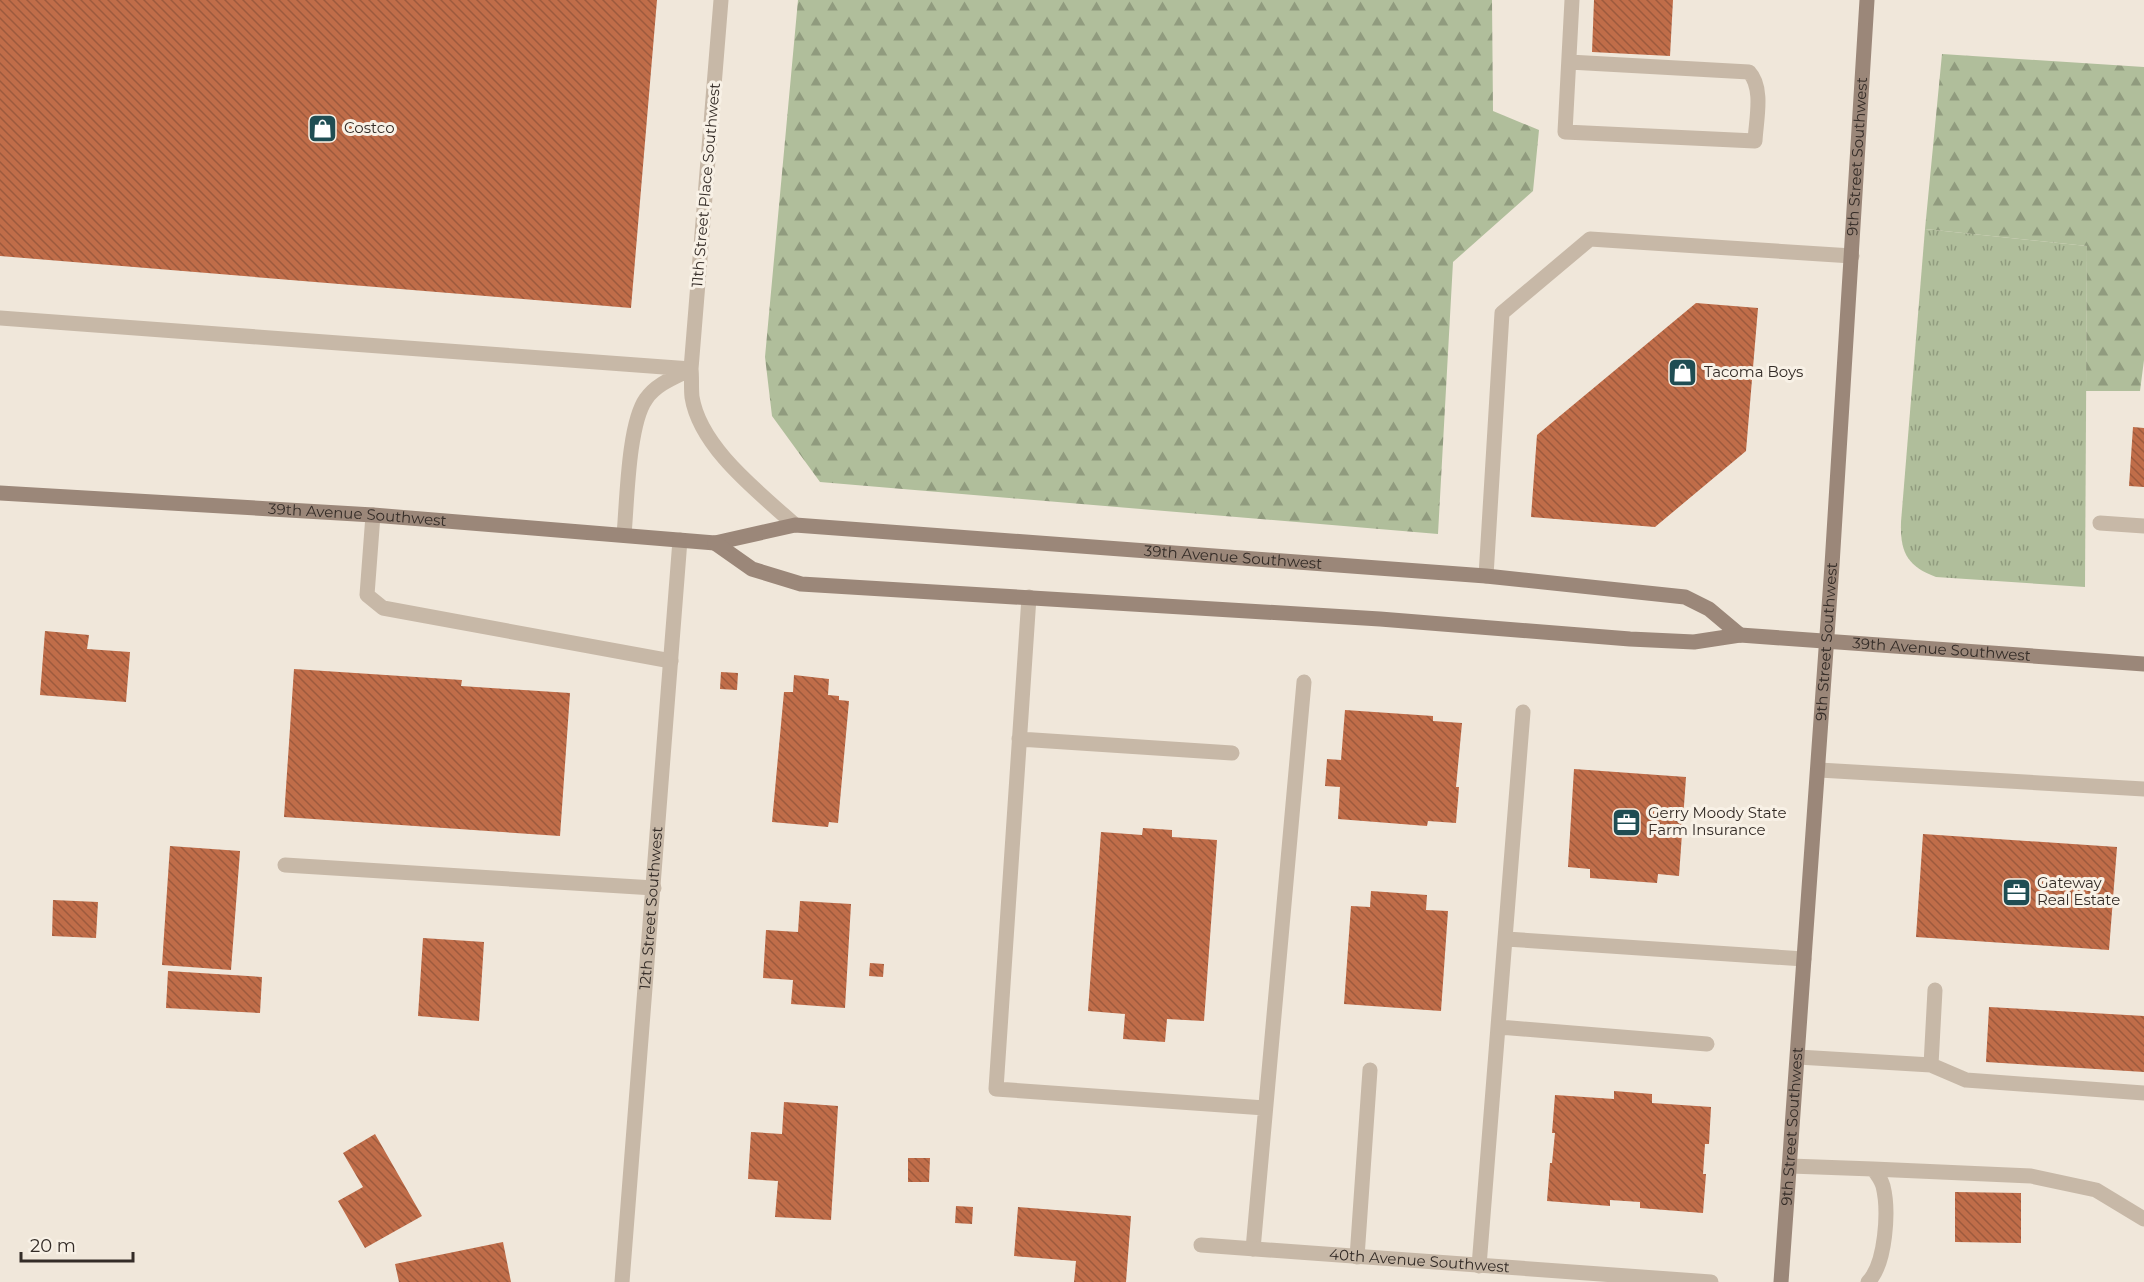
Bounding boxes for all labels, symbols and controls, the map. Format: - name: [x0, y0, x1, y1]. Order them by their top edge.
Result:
- street label: 9th Street Southwest: [1842, 77, 1871, 237]
- street label: 11th Street Place Southwest: [687, 82, 724, 288]
- shop icon: Costco: [307, 112, 339, 144]
- place label: Costco: [344, 118, 395, 137]
- shop icon: Tacoma Boys: [1667, 356, 1699, 388]
- place label: Tacoma Boys: [1704, 362, 1803, 381]
- street label: 39th Avenue Southwest: [268, 499, 447, 530]
- street label: 39th Avenue Southwest: [1143, 541, 1323, 573]
- street label: 9th Street Southwest: [1811, 562, 1841, 722]
- street label: 39th Avenue Southwest: [1852, 633, 2031, 665]
- place label: Gerry Moody State Farm Insurance: [1648, 803, 1787, 839]
- office icon: Gerry Moody State Farm Insurance: [1611, 806, 1643, 838]
- street label: 12th Street Southwest: [635, 826, 667, 990]
- place label: Gateway Real Estate: [2037, 873, 2120, 909]
- office icon: Gateway Real Estate: [2000, 876, 2032, 908]
- street label: 9th Street Southwest: [1776, 1046, 1807, 1206]
- scale bar: [21, 1225, 134, 1263]
- text: 20 m: [30, 1235, 76, 1257]
- street label: 40th Avenue Southwest: [1328, 1244, 1510, 1276]

